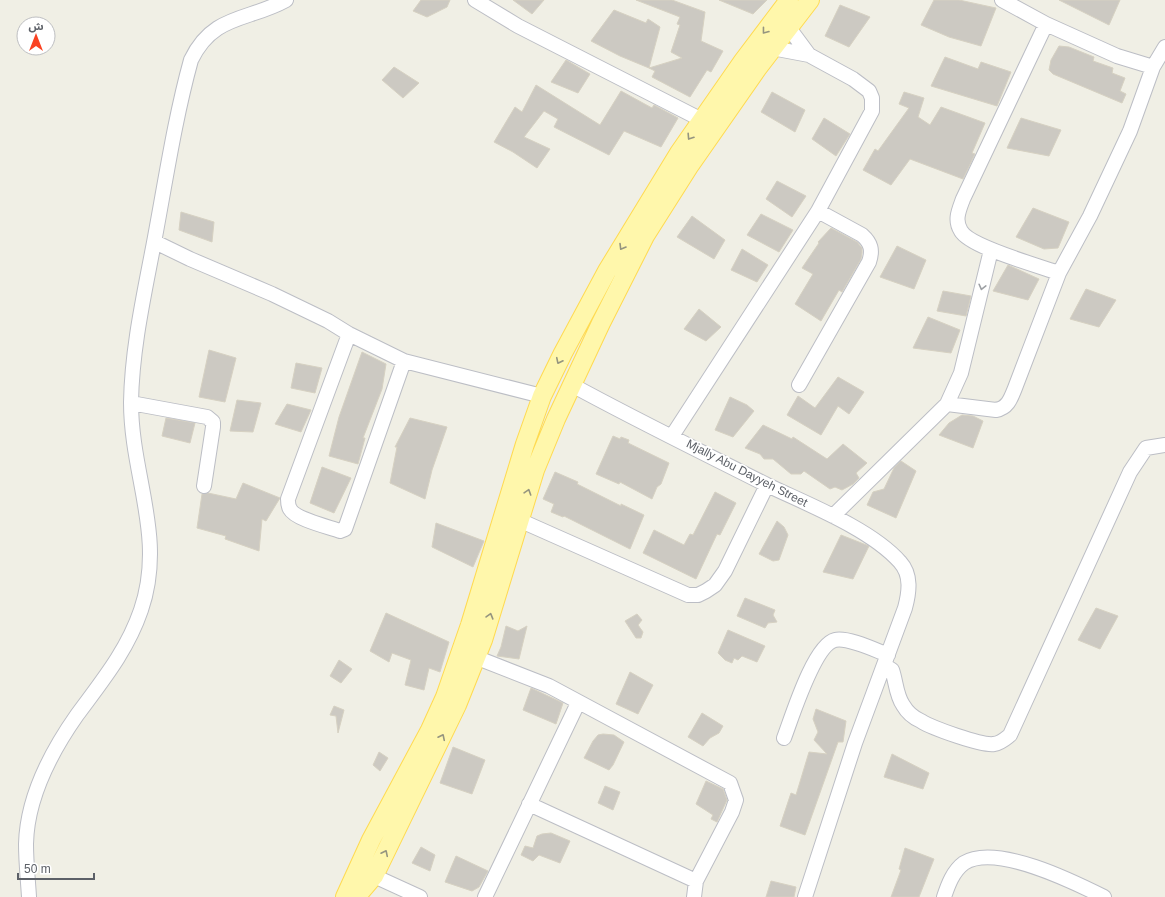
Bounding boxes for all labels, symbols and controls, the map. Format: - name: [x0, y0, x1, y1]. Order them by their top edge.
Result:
- north arrow: [16, 16, 56, 56]
- text: ش: [28, 20, 44, 33]
- one-way arrow: [763, 26, 770, 33]
- one-way arrow: [687, 133, 695, 140]
- one-way arrow: [619, 243, 626, 250]
- one-way arrow: [978, 284, 987, 291]
- one-way arrow: [556, 357, 564, 364]
- street label: Mjally Abu Dayyeh Street: [684, 436, 810, 510]
- one-way arrow: [523, 488, 532, 495]
- one-way arrow: [485, 613, 494, 620]
- one-way arrow: [437, 733, 445, 741]
- one-way arrow: [380, 850, 388, 858]
- scale bar: [18, 855, 94, 881]
- text: 50 m: [24, 862, 51, 876]

